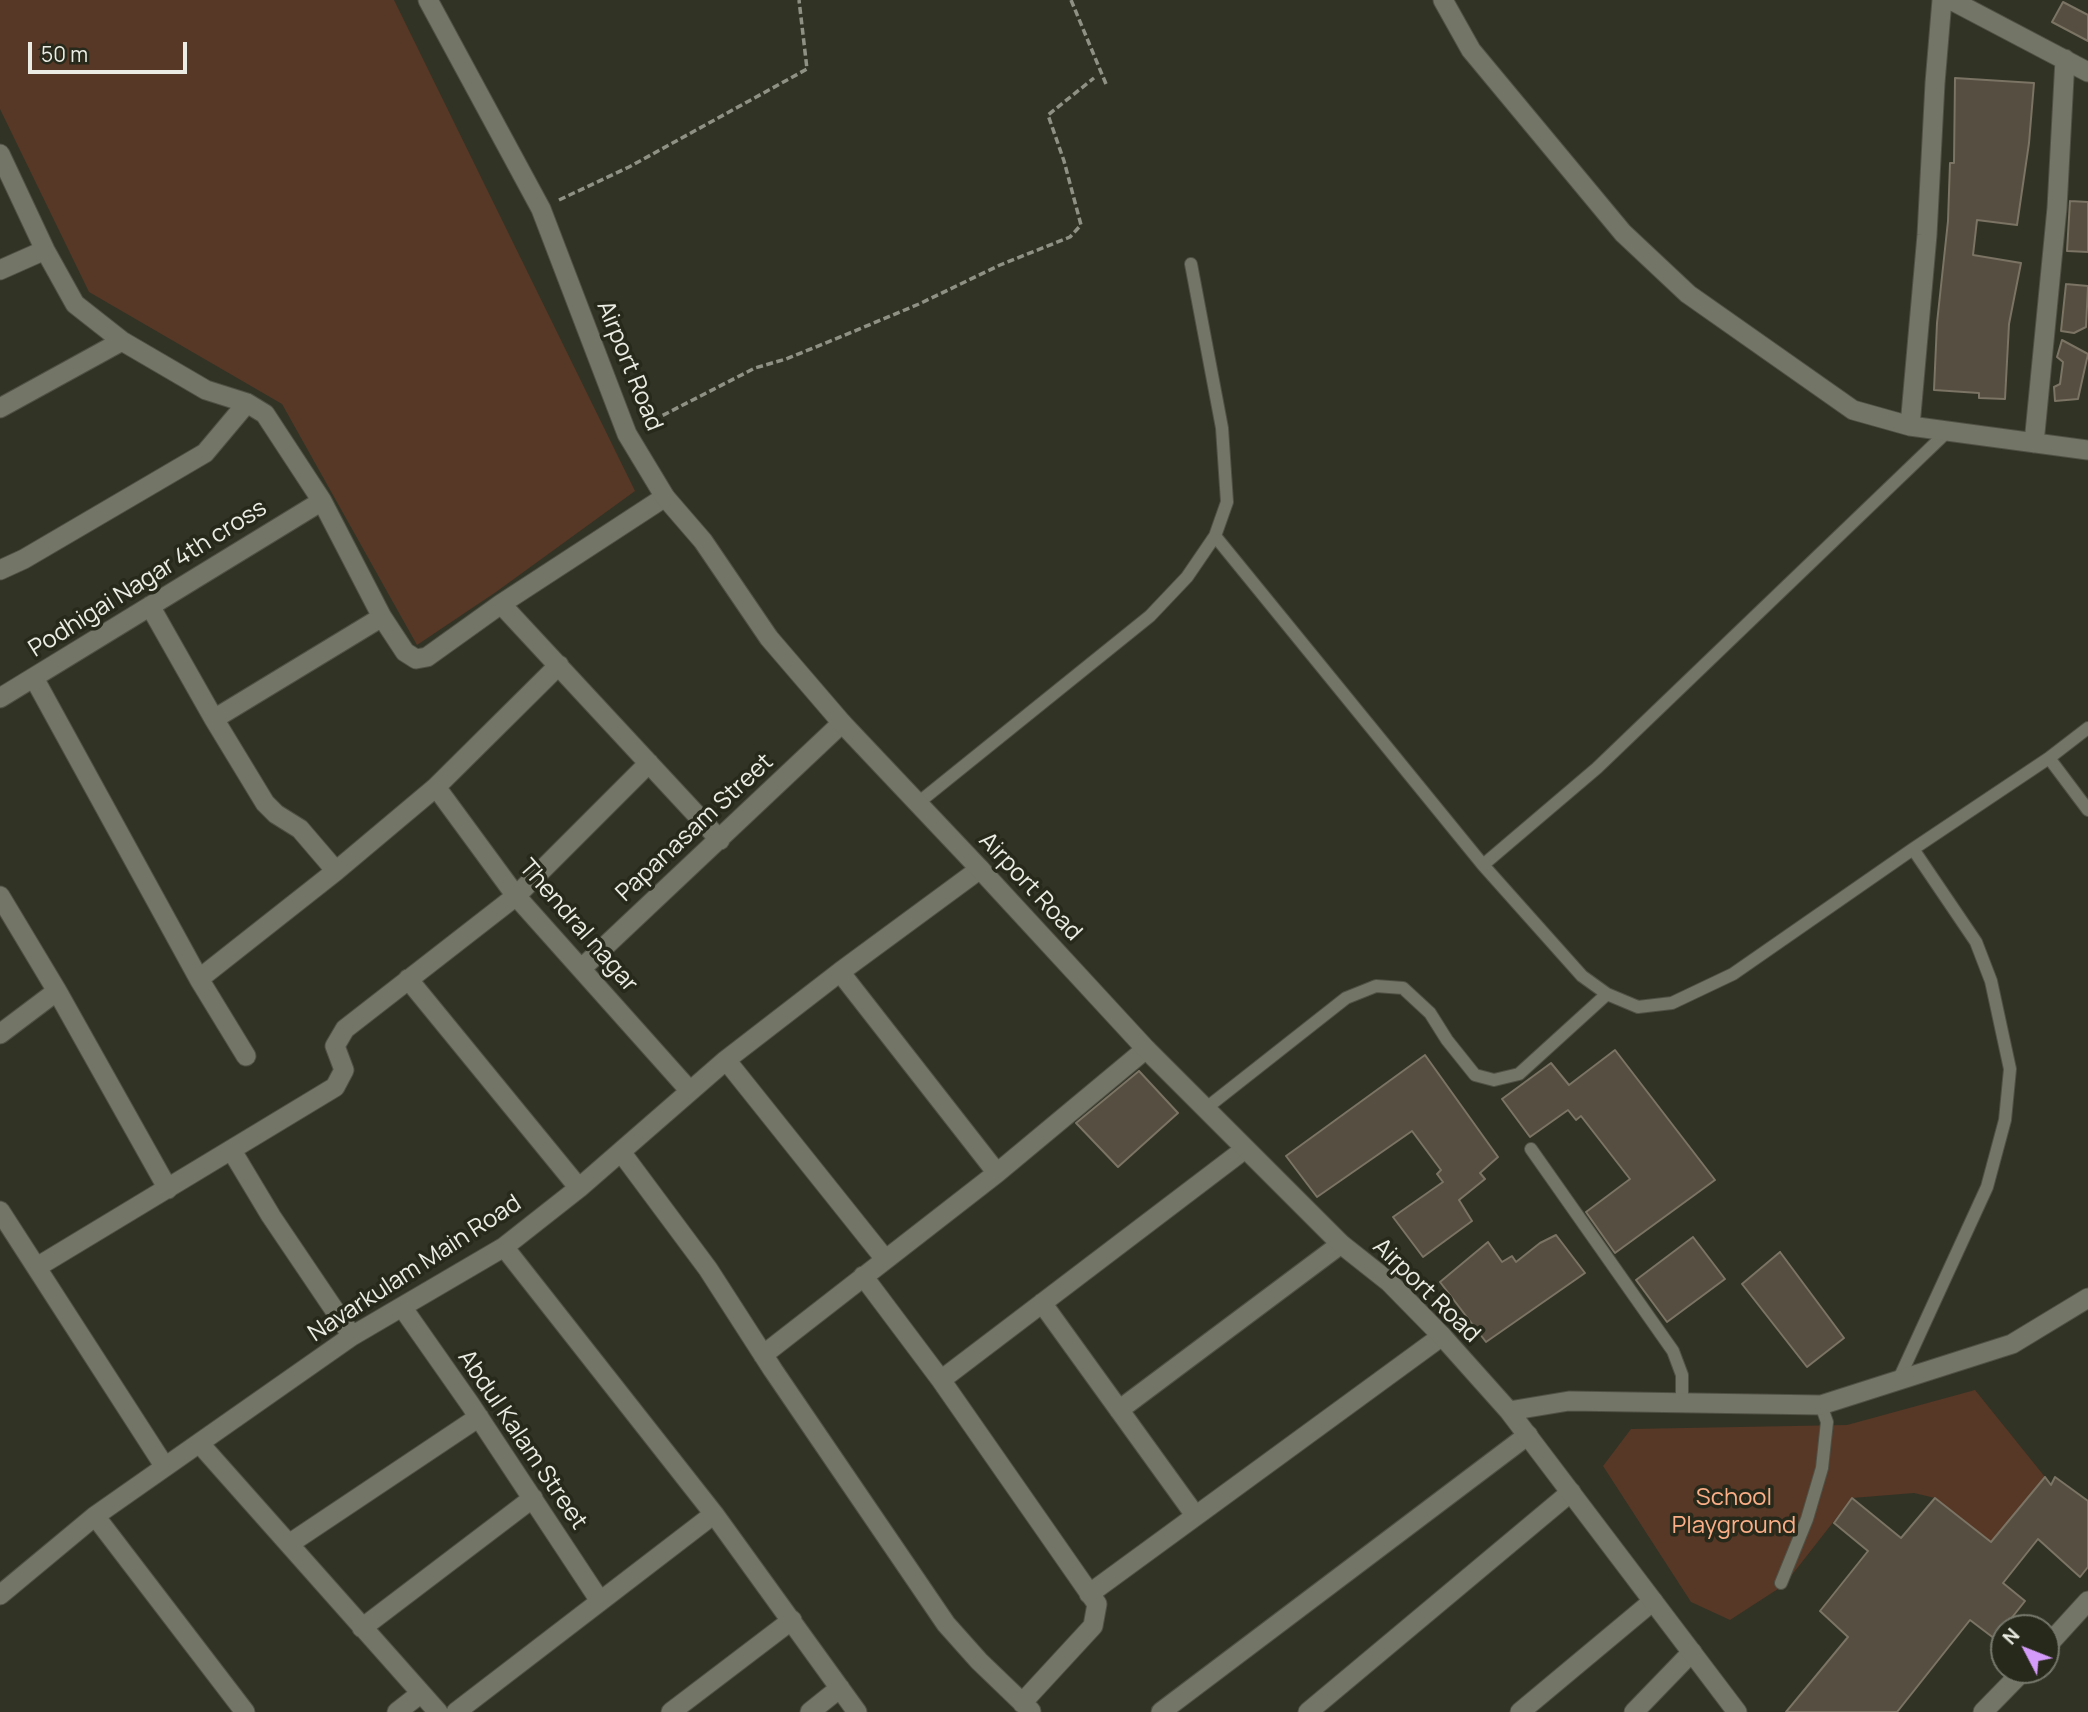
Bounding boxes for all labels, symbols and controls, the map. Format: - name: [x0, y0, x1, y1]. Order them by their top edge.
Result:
- scale bar: [32, 28, 191, 72]
- text: 50 m: [41, 40, 88, 68]
- street label: Airport Road: [590, 297, 668, 435]
- street label: Podhigai Nagar 4th cross: [24, 494, 272, 664]
- street label: Papanasam Street: [611, 748, 779, 908]
- street label: Airport Road: [972, 827, 1088, 947]
- street label: Thendral nagar: [513, 854, 643, 998]
- street label: Navarkulam Main Road: [303, 1189, 527, 1349]
- street label: Airport Road: [1366, 1233, 1486, 1349]
- street label: Abdul Kalam Street: [451, 1345, 593, 1535]
- park label: School Playground: [1672, 1484, 1796, 1540]
- north arrow: [1990, 1614, 2060, 1684]
- text: N: [1997, 1623, 2025, 1650]

